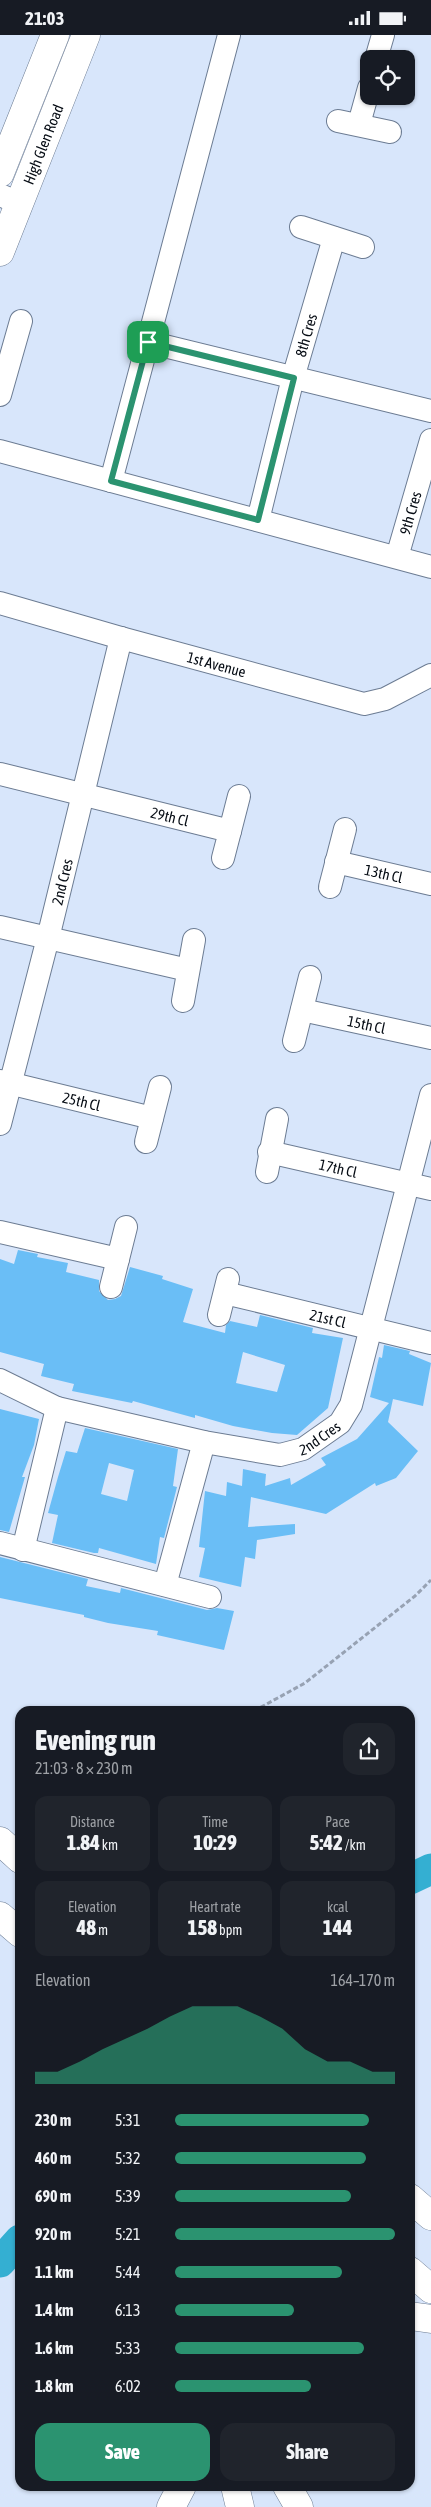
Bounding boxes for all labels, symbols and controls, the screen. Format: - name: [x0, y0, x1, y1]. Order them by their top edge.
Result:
- text: 21:03: [25, 7, 64, 29]
- map controls: [360, 50, 415, 105]
- button: locate: [360, 50, 415, 105]
- street label: High Glen Road: [19, 102, 66, 187]
- street label: 8th Cres: [291, 312, 320, 359]
- pin: [127, 321, 169, 363]
- icon: arrive: [134, 328, 162, 356]
- street label: 9th Cres: [396, 489, 424, 536]
- street label: 1st Avenue: [185, 648, 248, 680]
- street label: 29th Cl: [149, 803, 191, 829]
- street label: 2nd Cres: [48, 857, 75, 907]
- street label: 13th Cl: [363, 860, 404, 886]
- street label: 15th Cl: [346, 1012, 387, 1036]
- street label: 25th Cl: [61, 1088, 102, 1114]
- street label: 17th Cl: [318, 1155, 359, 1180]
- street label: 21st Cl: [308, 1305, 348, 1331]
- street label: 2nd Cres: [297, 1417, 343, 1458]
- button: share: [343, 1723, 395, 1775]
- text: Evening run: [35, 1724, 156, 1756]
- text: 21:03 · 8 × 230 m: [35, 1759, 133, 1777]
- text: Distance: [70, 1814, 115, 1830]
- text: Time: [202, 1814, 228, 1830]
- text: Pace: [325, 1814, 350, 1830]
- text: 1.84: [67, 1830, 100, 1854]
- text: 10:29: [193, 1830, 237, 1854]
- text: 5:42: [310, 1830, 343, 1854]
- text: km: [100, 1837, 118, 1853]
- text: /km: [343, 1837, 366, 1853]
- text: Elevation: [68, 1899, 117, 1915]
- text: Heart rate: [189, 1899, 241, 1915]
- text: kcal: [327, 1899, 348, 1915]
- text: 48: [76, 1915, 96, 1939]
- text: 158: [188, 1915, 217, 1939]
- text: 144: [323, 1915, 352, 1939]
- text: m: [96, 1922, 108, 1938]
- text: bpm: [217, 1922, 242, 1938]
- text: Elevation: [35, 1971, 90, 1989]
- text: 164–170 m: [331, 1971, 395, 1989]
- text: 230 m: [35, 2111, 71, 2129]
- text: 5:31: [115, 2111, 140, 2129]
- text: 460 m: [35, 2149, 71, 2167]
- text: 5:32: [115, 2149, 140, 2167]
- text: 690 m: [35, 2187, 71, 2205]
- text: 5:39: [115, 2187, 140, 2205]
- text: 920 m: [35, 2225, 71, 2243]
- text: 5:21: [115, 2225, 140, 2243]
- text: 1.1 km: [35, 2263, 74, 2281]
- text: 5:44: [115, 2263, 140, 2281]
- text: 1.4 km: [35, 2301, 74, 2319]
- text: 6:13: [115, 2301, 140, 2319]
- text: 1.6 km: [35, 2339, 74, 2357]
- text: 5:33: [115, 2339, 140, 2357]
- text: 1.8 km: [35, 2377, 74, 2395]
- text: 6:02: [115, 2377, 141, 2395]
- button: Save: [35, 2423, 210, 2481]
- button: Share: [220, 2423, 395, 2481]

